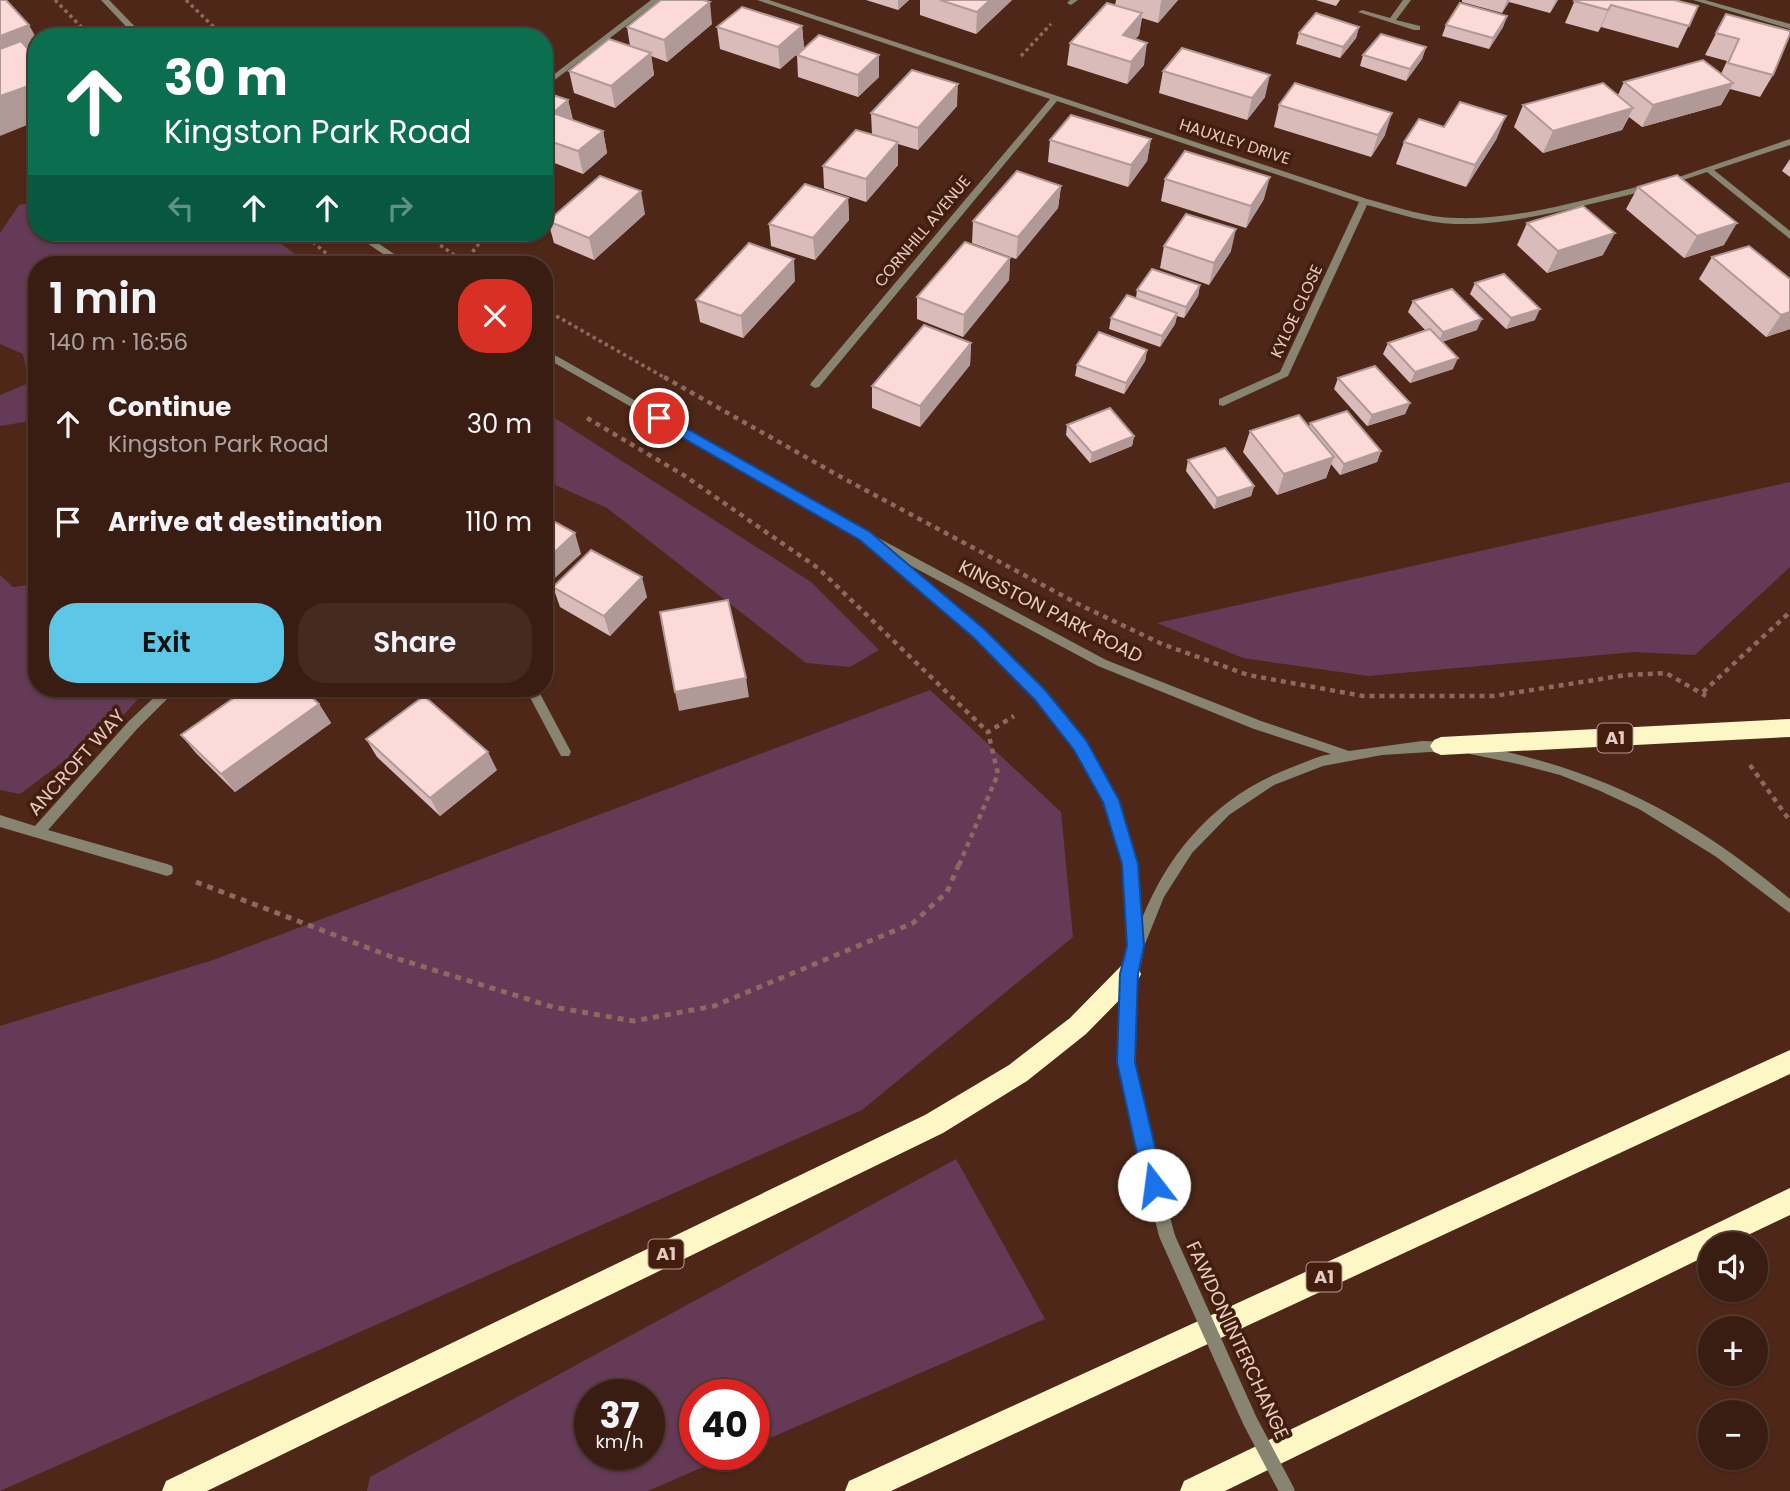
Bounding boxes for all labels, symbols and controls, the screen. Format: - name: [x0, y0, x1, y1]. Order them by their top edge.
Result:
- text: 30 m: [164, 44, 288, 112]
- icon: ahead: [49, 56, 140, 147]
- text: Kingston Park Road: [164, 109, 471, 154]
- street label: HAUXLEY DRIVE: [1176, 113, 1293, 170]
- street label: CORNHILL AVENUE: [869, 171, 976, 292]
- icon: left: [162, 189, 200, 227]
- icon: ahead: [235, 189, 273, 227]
- icon: ahead: [308, 189, 346, 227]
- icon: right: [381, 189, 419, 227]
- street label: KYLOE CLOSE: [1265, 261, 1328, 362]
- text: 1 min: [49, 269, 158, 328]
- button: close: [458, 279, 532, 353]
- text: 140 m · 16:56: [49, 326, 188, 358]
- pin: [629, 388, 689, 448]
- text: Continue: [108, 389, 231, 425]
- icon: arrive: [640, 399, 678, 437]
- icon: ahead: [49, 405, 87, 443]
- text: 30 m: [467, 406, 532, 442]
- text: Kingston Park Road: [108, 428, 329, 460]
- icon: arrive: [49, 503, 87, 541]
- text: Arrive at destination: [108, 504, 383, 540]
- text: 110 m: [465, 504, 532, 540]
- street label: KINGSTON PARK ROAD: [954, 553, 1148, 670]
- button: Exit: [49, 603, 284, 683]
- button: Share: [298, 603, 532, 683]
- street label: ANCROFT WAY: [21, 703, 131, 821]
- road number: A1: [1598, 724, 1632, 752]
- position arrow: [1117, 1148, 1191, 1222]
- map controls: [1698, 1232, 1768, 1470]
- button: sound: [1698, 1232, 1768, 1302]
- street label: FAWDON INTERCHANGE: [1180, 1237, 1295, 1444]
- road number: A1: [648, 1240, 684, 1268]
- road number: A1: [1306, 1262, 1342, 1292]
- button: +: [1698, 1316, 1768, 1386]
- speed limit sign: 40: [679, 1379, 770, 1470]
- text: 37: [600, 1391, 639, 1440]
- button: −: [1698, 1400, 1768, 1470]
- text: km/h: [596, 1429, 643, 1454]

